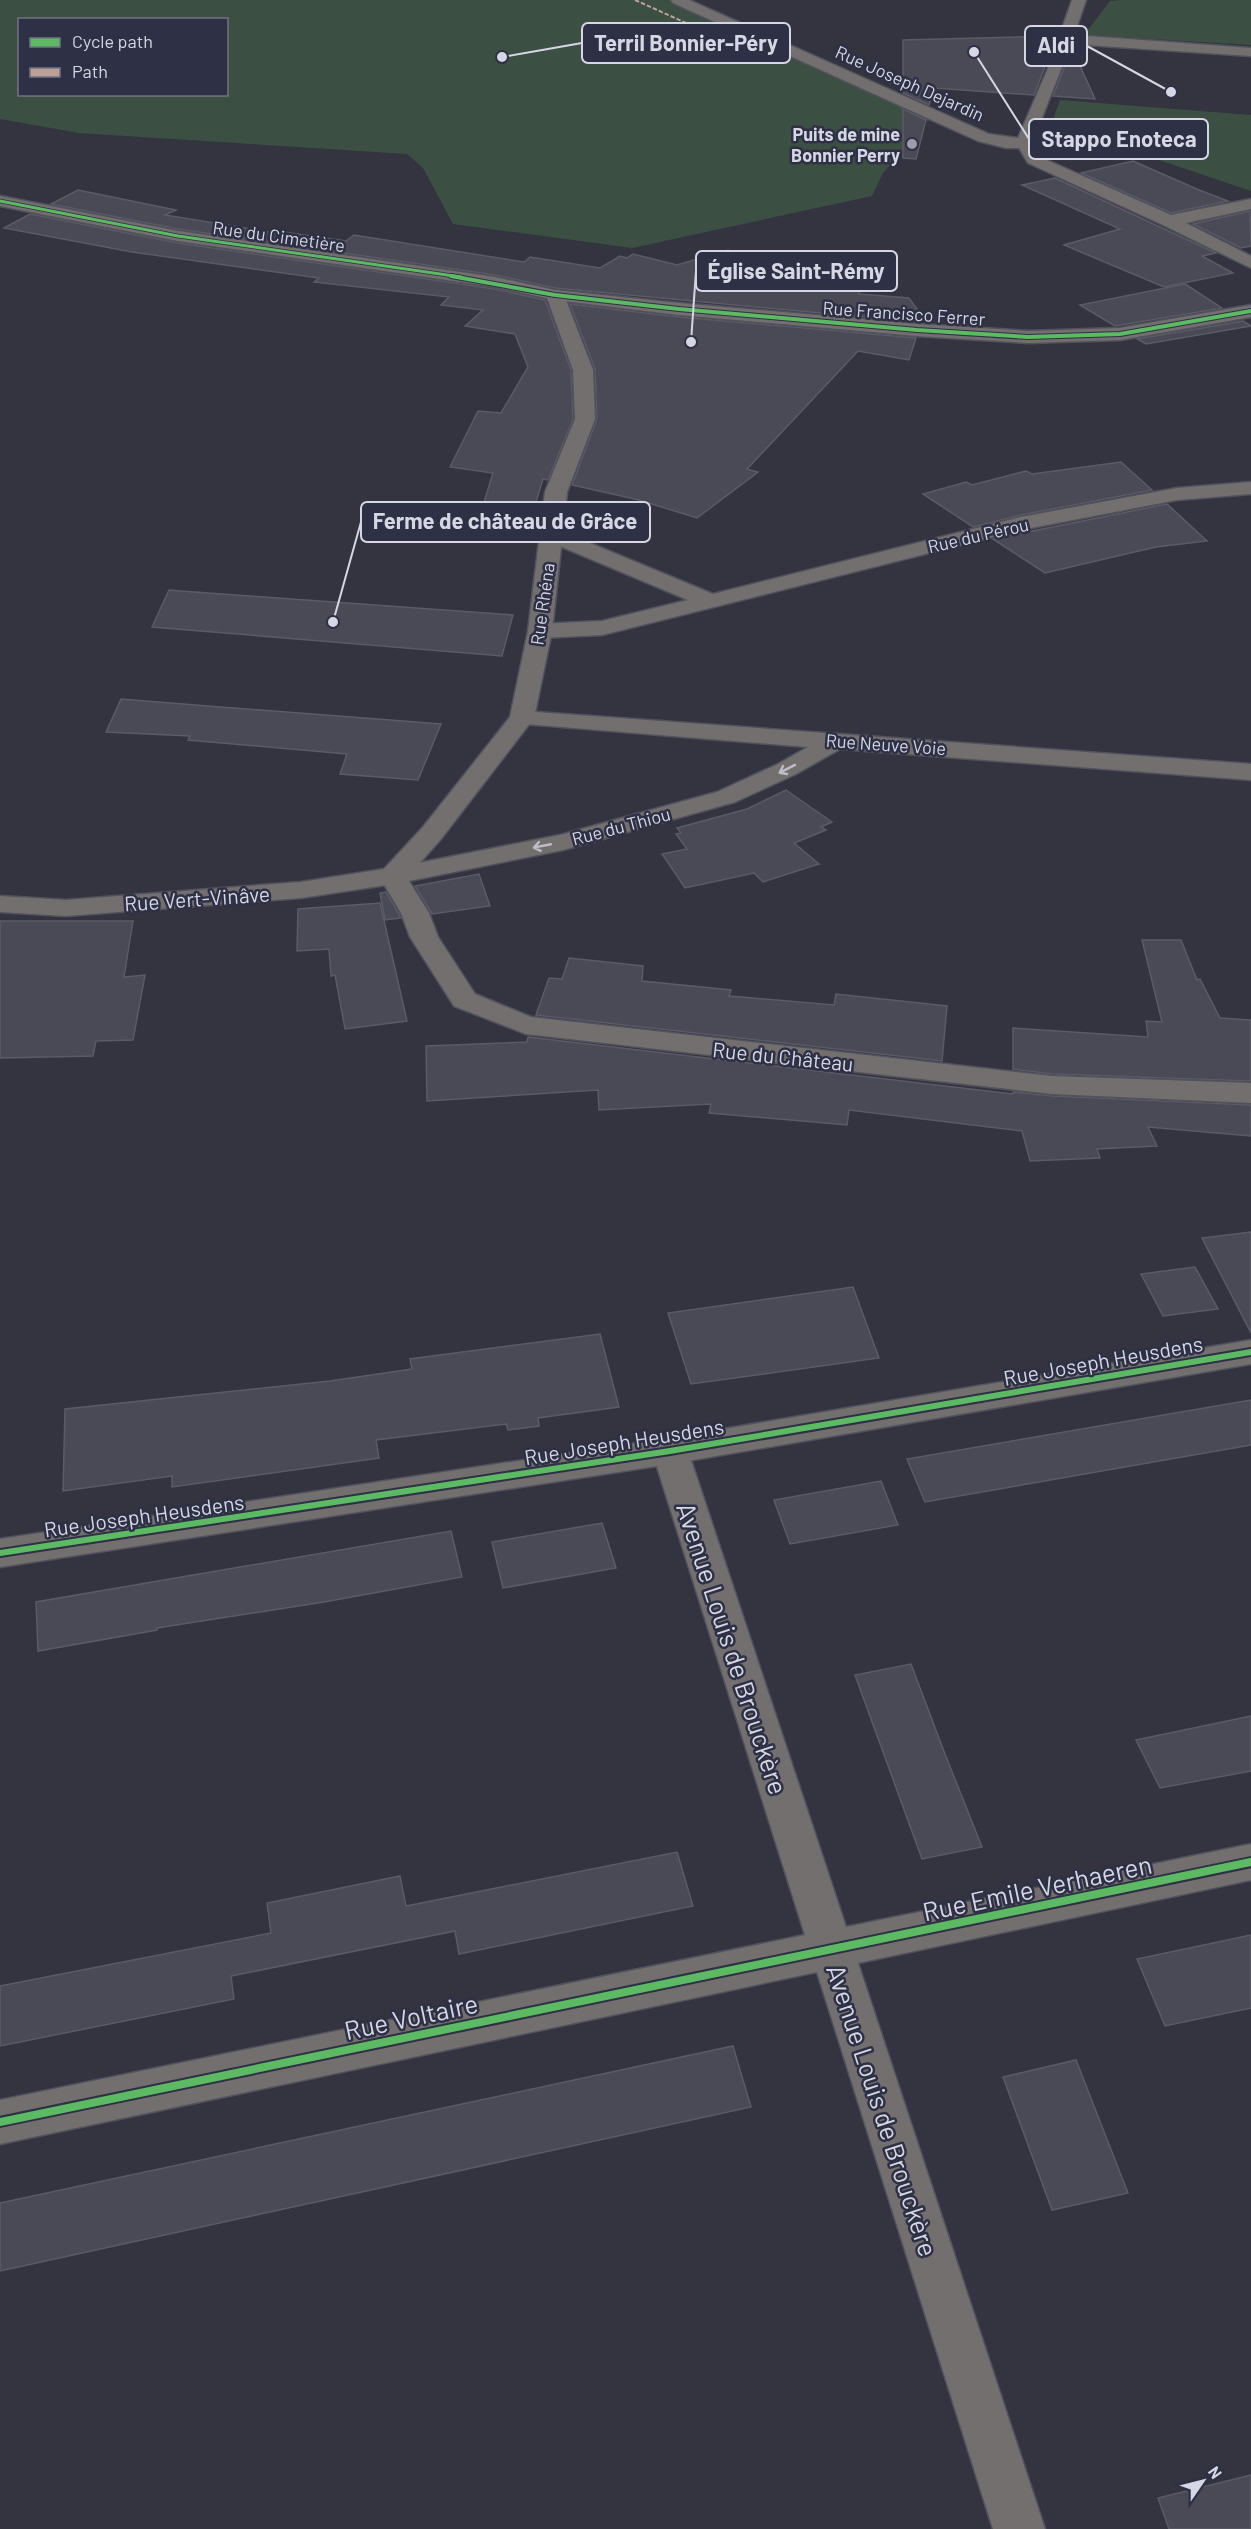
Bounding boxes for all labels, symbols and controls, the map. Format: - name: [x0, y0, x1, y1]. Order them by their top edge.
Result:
- legend: [18, 18, 228, 96]
- callout: Terril Bonnier-Péry: [582, 23, 790, 63]
- callout: Aldi: [1025, 26, 1087, 66]
- text: Terril Bonnier-Péry: [594, 29, 778, 55]
- text: Cycle path: [72, 30, 153, 52]
- text: Aldi: [1037, 31, 1075, 57]
- street label: Rue Joseph Dejardin: [832, 40, 988, 126]
- text: Path: [72, 60, 108, 82]
- callout: Stappo Enoteca: [1029, 119, 1208, 159]
- place label: Puits de mine Bonnier Perry: [791, 123, 900, 166]
- text: Stappo Enoteca: [1041, 125, 1197, 151]
- marker: Puits de mine Bonnier Perry: [905, 137, 919, 151]
- street label: Rue du Cimetière: [211, 216, 347, 256]
- callout: Église Saint-Rémy: [696, 251, 897, 291]
- text: Église Saint-Rémy: [707, 257, 885, 283]
- street label: Rue Francisco Ferrer: [822, 296, 986, 330]
- callout: Ferme de château de Grâce: [361, 502, 650, 542]
- text: Ferme de château de Grâce: [373, 507, 637, 533]
- street label: Rue du Pérou: [925, 513, 1031, 557]
- street label: Rue Rhéna: [525, 561, 559, 647]
- street label: Rue Neuve Voie: [825, 729, 947, 759]
- one-way arrow: [779, 763, 797, 775]
- street label: Rue du Thiou: [569, 802, 673, 850]
- one-way arrow: [533, 841, 552, 852]
- street label: Rue Vert-Vinâve: [123, 880, 271, 916]
- street label: Rue du Château: [711, 1036, 855, 1076]
- street label: Rue Joseph Heusdens: [1001, 1330, 1205, 1390]
- street label: Rue Joseph Heusdens: [522, 1413, 726, 1469]
- street label: Rue Joseph Heusdens: [42, 1489, 246, 1541]
- street label: Avenue Louis de Brouckère: [671, 1498, 795, 1798]
- street label: Rue Emile Verhaeren: [920, 1848, 1154, 1926]
- street label: Avenue Louis de Brouckère: [821, 1960, 945, 2260]
- street label: Rue Voltaire: [341, 1987, 481, 2045]
- north arrow: [1173, 2451, 1233, 2511]
- text: N: [1205, 2462, 1227, 2482]

